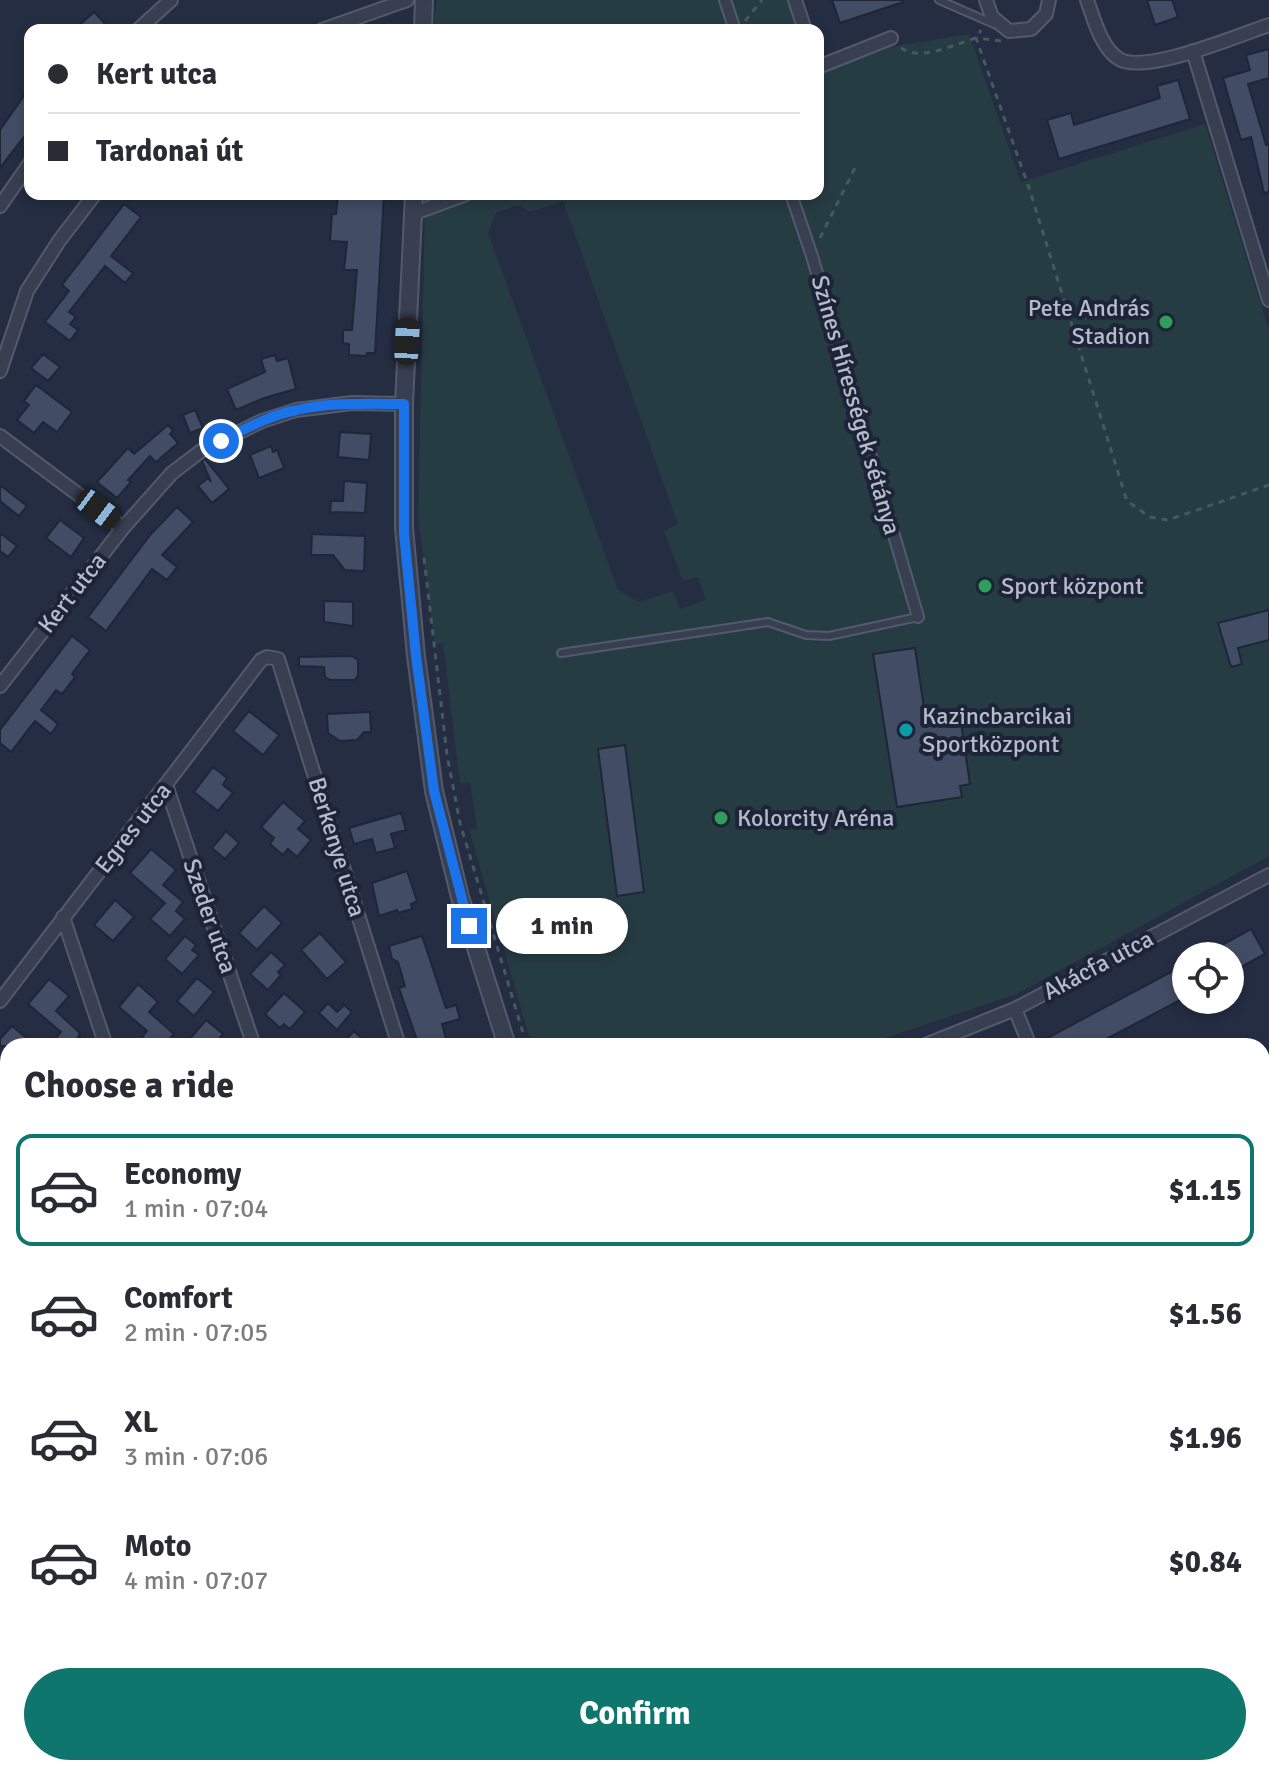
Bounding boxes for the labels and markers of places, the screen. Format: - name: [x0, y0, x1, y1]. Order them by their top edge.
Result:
- place label: Pete András Stadion: [1028, 293, 1150, 351]
- marker: Pete András Stadion: [1157, 313, 1175, 331]
- place label: Sport központ: [1001, 571, 1144, 601]
- marker: Sport központ: [976, 577, 994, 595]
- place label: Kazincbarcikai Sportközpont: [922, 701, 1072, 759]
- marker: Kazincbarcikai Sportközpont: [897, 721, 915, 739]
- place label: Kolorcity Aréna: [737, 803, 894, 833]
- marker: Kolorcity Aréna: [712, 809, 730, 827]

